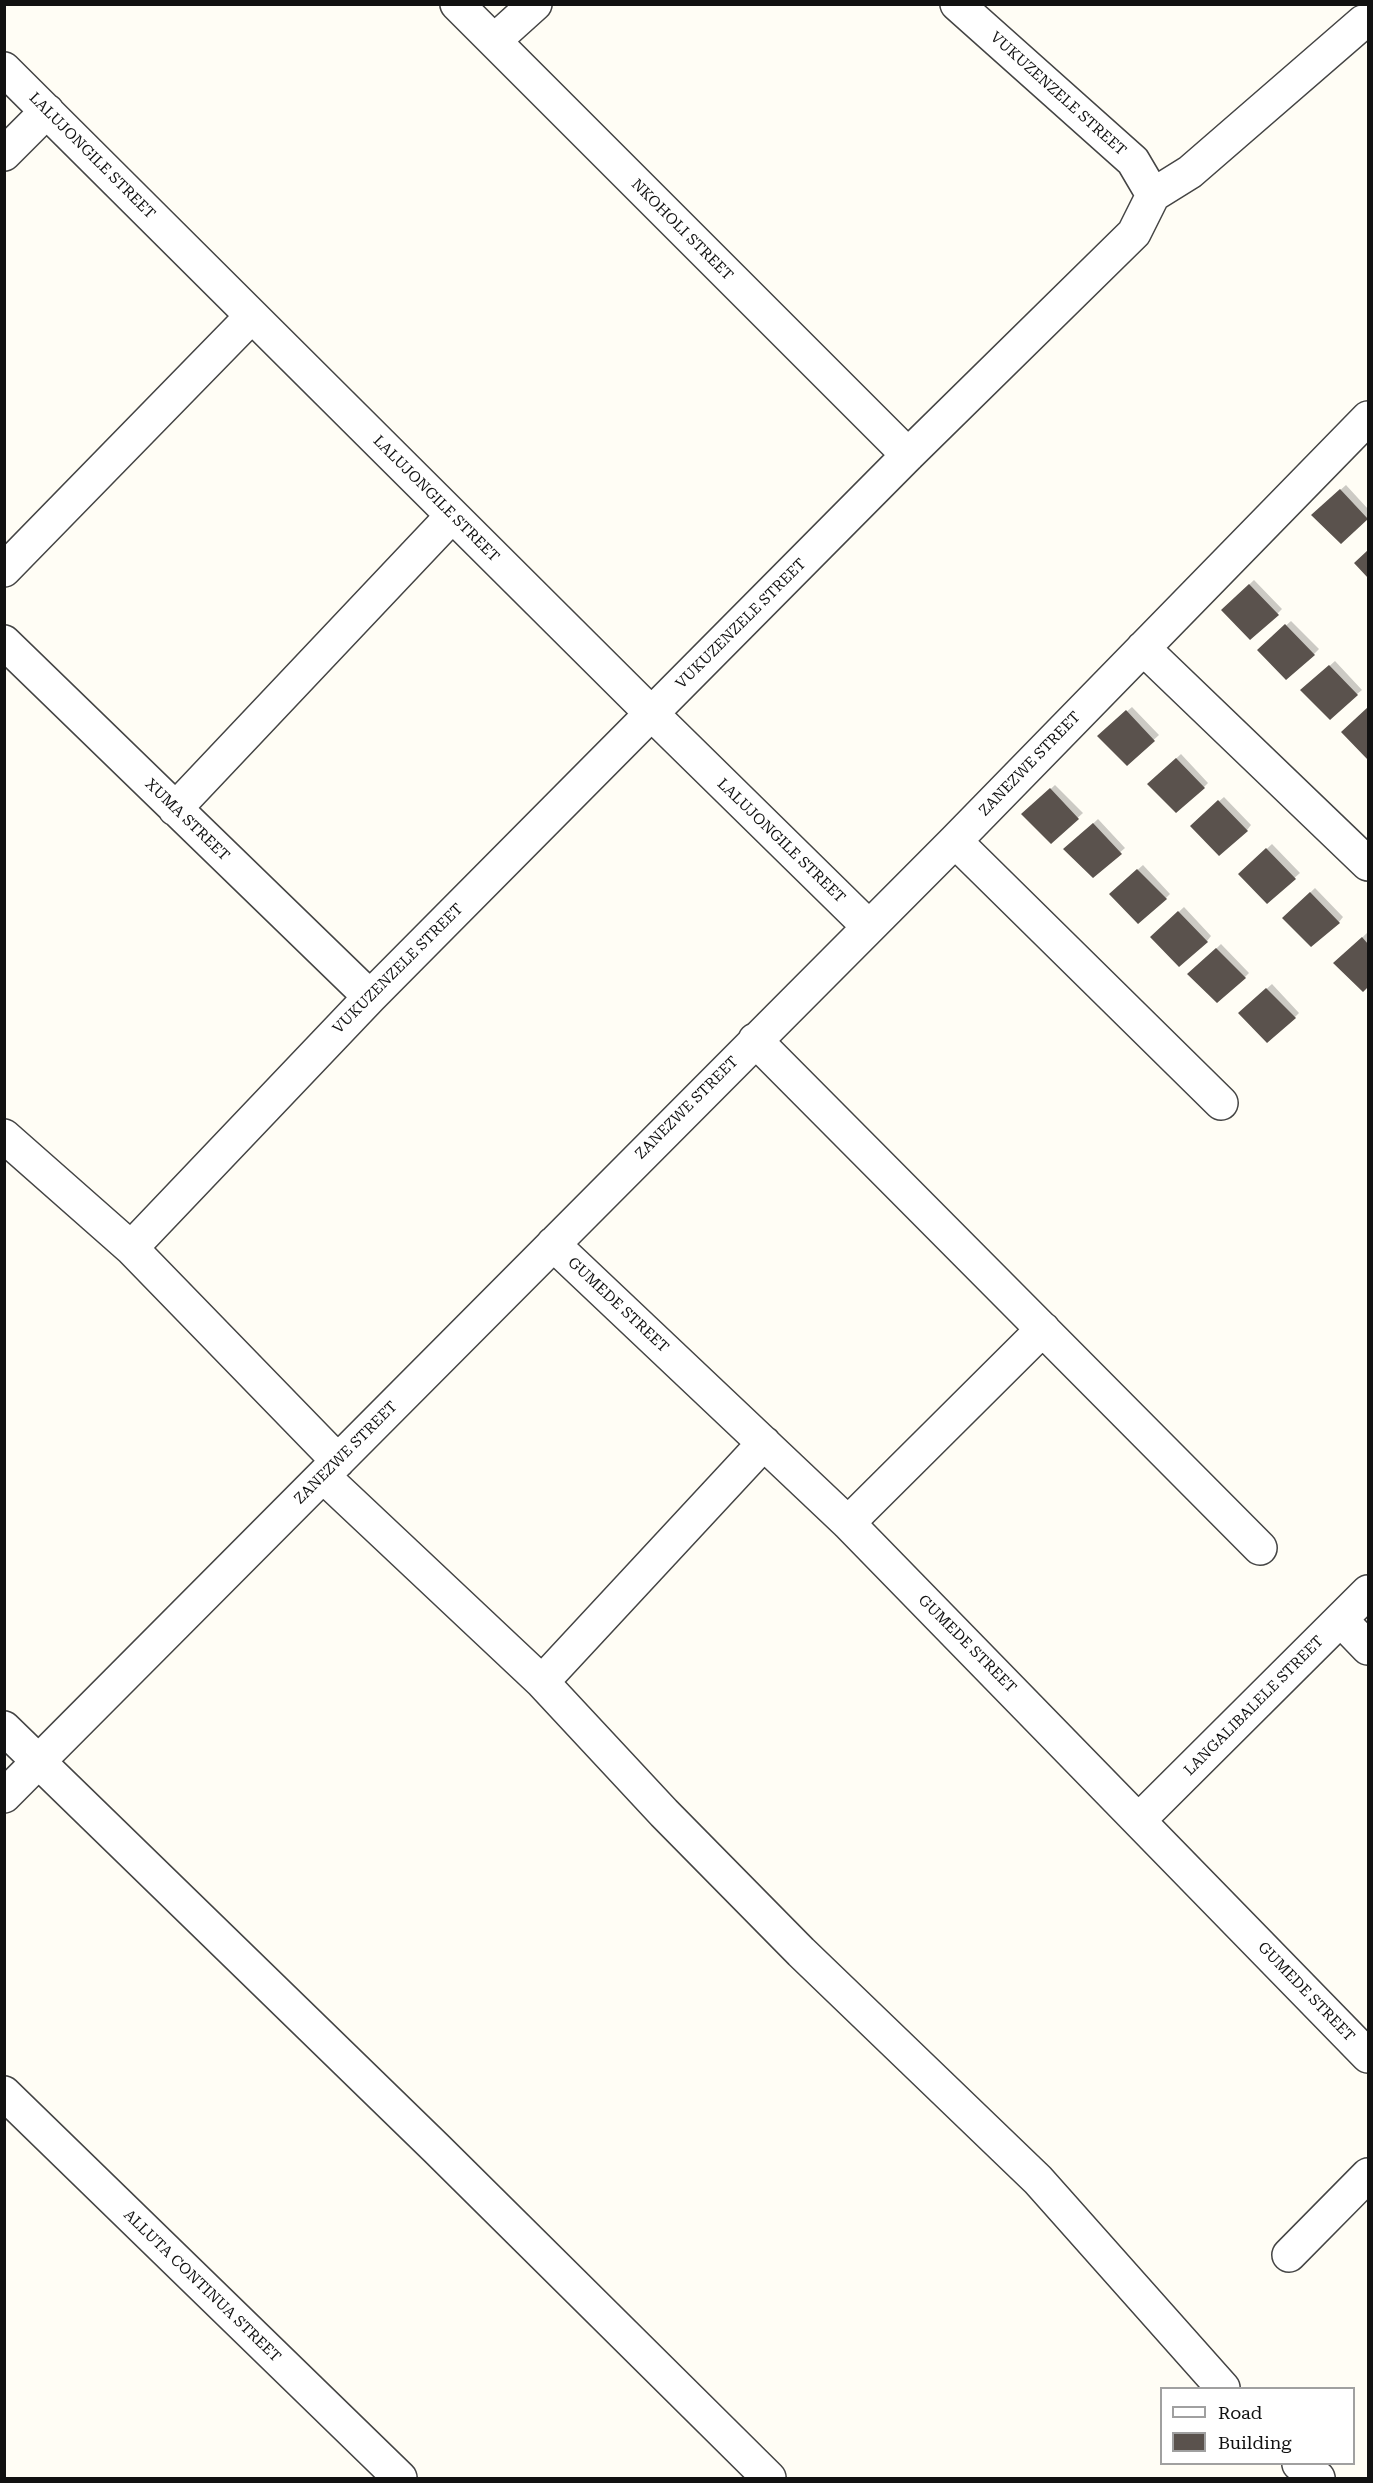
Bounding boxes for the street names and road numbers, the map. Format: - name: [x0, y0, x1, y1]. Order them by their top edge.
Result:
- street label: VUKUZENZELE STREET: [986, 28, 1130, 160]
- street label: LALUJONGILE STREET: [25, 89, 159, 223]
- street label: NKOHOLI STREET: [628, 176, 736, 284]
- street label: LALUJONGILE STREET: [369, 432, 503, 566]
- street label: VUKUZENZELE STREET: [672, 555, 810, 693]
- street label: ZANEZWE STREET: [976, 708, 1084, 820]
- street label: XUMA STREET: [141, 775, 233, 865]
- street label: LALUJONGILE STREET: [713, 775, 849, 907]
- street label: VUKUZENZELE STREET: [329, 900, 467, 1038]
- street label: ZANEZWE STREET: [632, 1053, 742, 1163]
- street label: GUMEDE STREET: [564, 1254, 672, 1356]
- street label: ZANEZWE STREET: [291, 1398, 401, 1508]
- street label: GUMEDE STREET: [914, 1591, 1020, 1697]
- street label: LANGALIBALELE STREET: [1181, 1633, 1327, 1779]
- street label: GUMEDE STREET: [1254, 1938, 1358, 2046]
- street label: ALLUTA CONTINUA STREET: [120, 2206, 284, 2366]

